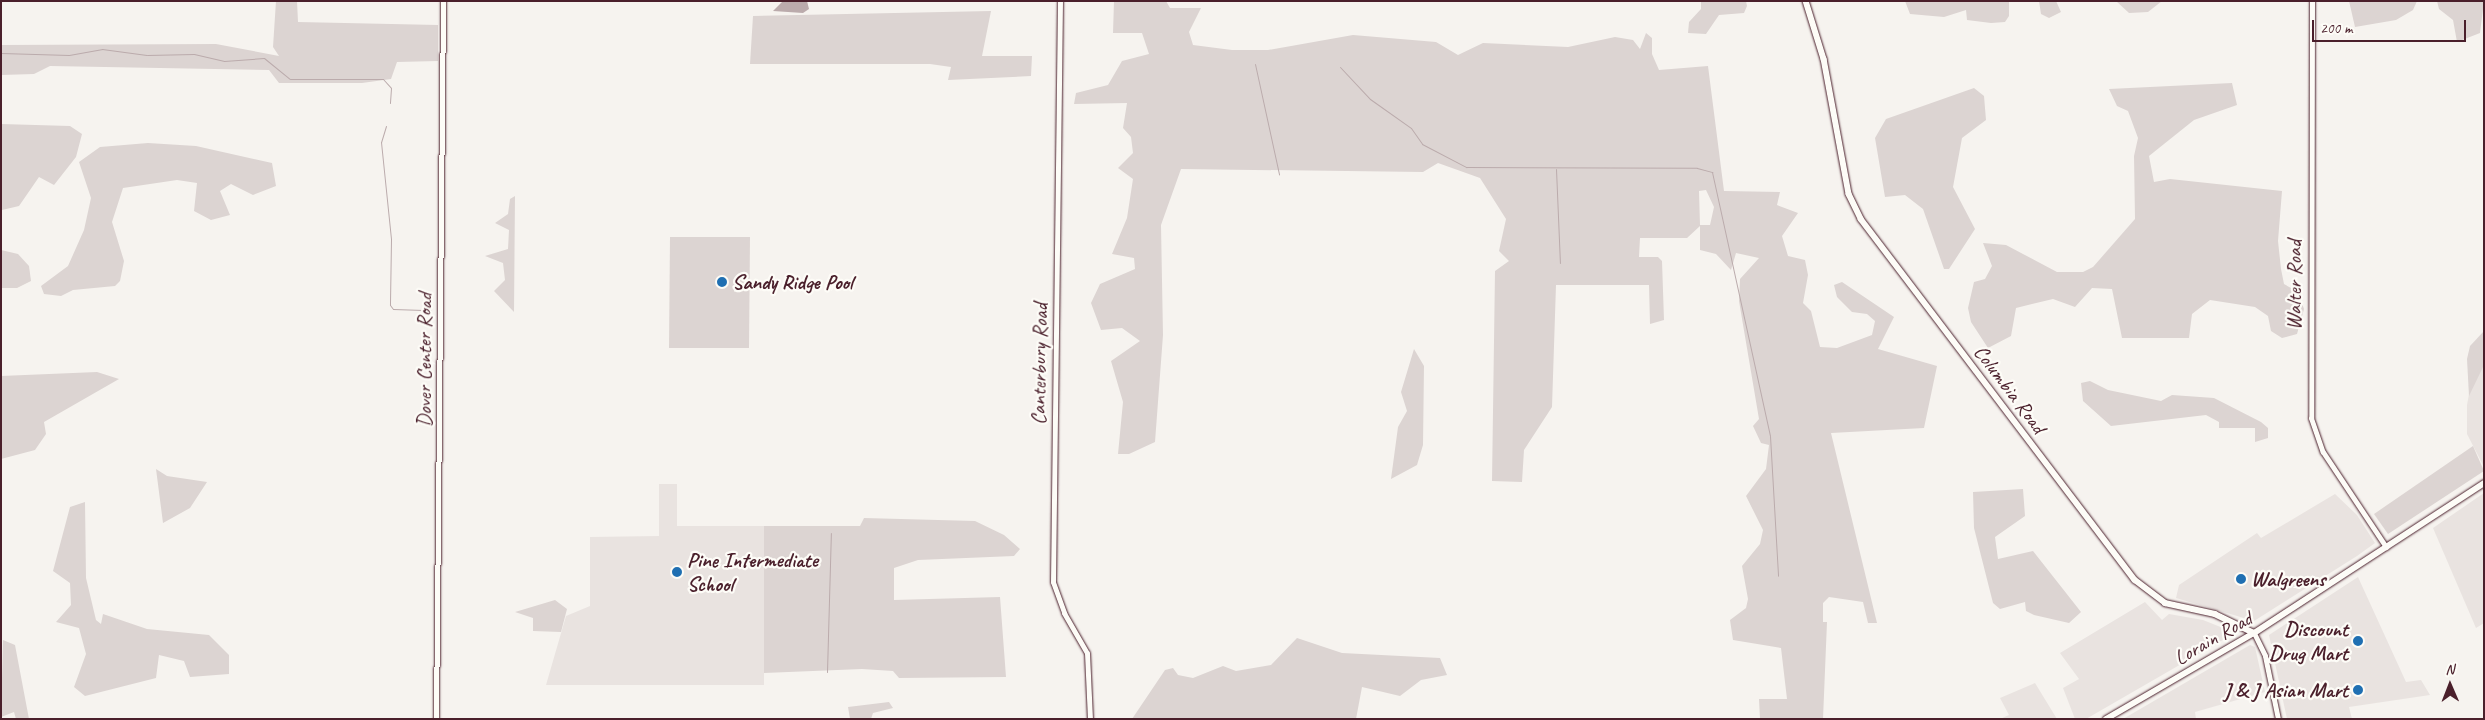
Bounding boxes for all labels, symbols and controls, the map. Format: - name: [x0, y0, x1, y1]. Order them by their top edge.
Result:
- scale bar: [2315, 10, 2469, 42]
- text: 200 m: [2320, 19, 2352, 38]
- street label: Walter Road: [2281, 240, 2307, 330]
- place label: Sandy Ridge Pool: [732, 269, 854, 295]
- marker: Sandy Ridge Pool: [716, 276, 728, 288]
- street label: Dover Center Road: [411, 293, 437, 427]
- street label: Canterbury Road: [1025, 303, 1053, 425]
- street label: Columbia Road: [1969, 340, 2051, 438]
- place label: Pine Intermediate School: [687, 547, 817, 597]
- marker: Pine Intermediate School: [671, 566, 683, 578]
- place label: Walgreens: [2251, 566, 2325, 592]
- marker: Walgreens: [2235, 573, 2247, 585]
- street label: Lorain Road: [2169, 606, 2257, 670]
- place label: Discount Drug Mart: [2268, 616, 2348, 666]
- marker: Discount Drug Mart: [2352, 635, 2364, 647]
- north arrow: [2425, 660, 2475, 710]
- text: N: [2445, 661, 2454, 678]
- place label: J & J Asian Mart: [2223, 677, 2348, 703]
- marker: J & J Asian Mart: [2352, 684, 2364, 696]

